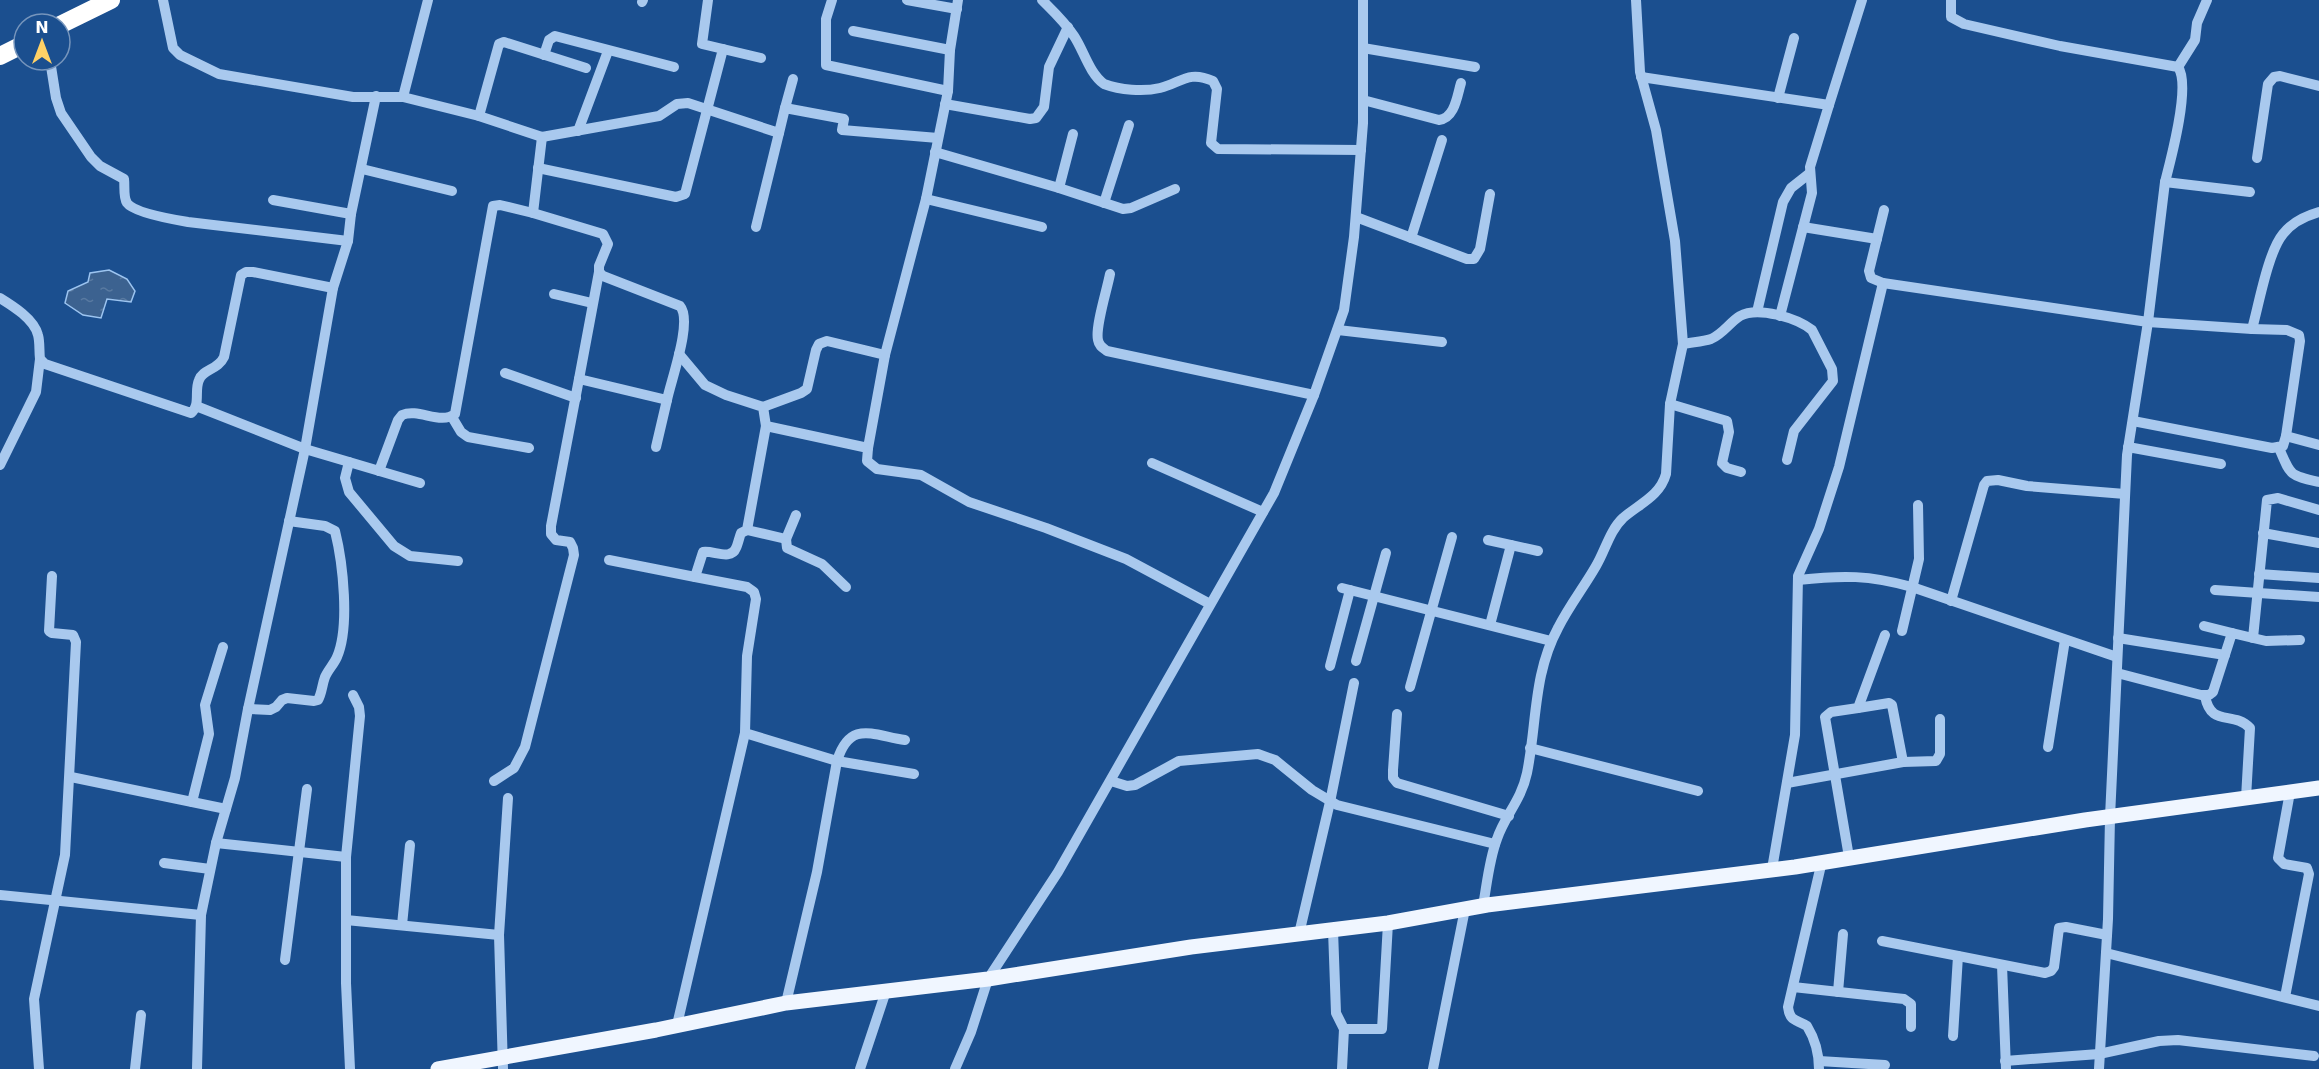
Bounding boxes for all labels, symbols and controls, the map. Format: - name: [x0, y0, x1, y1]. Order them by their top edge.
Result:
- north arrow: [12, 12, 72, 72]
- text: N: [35, 18, 49, 37]

